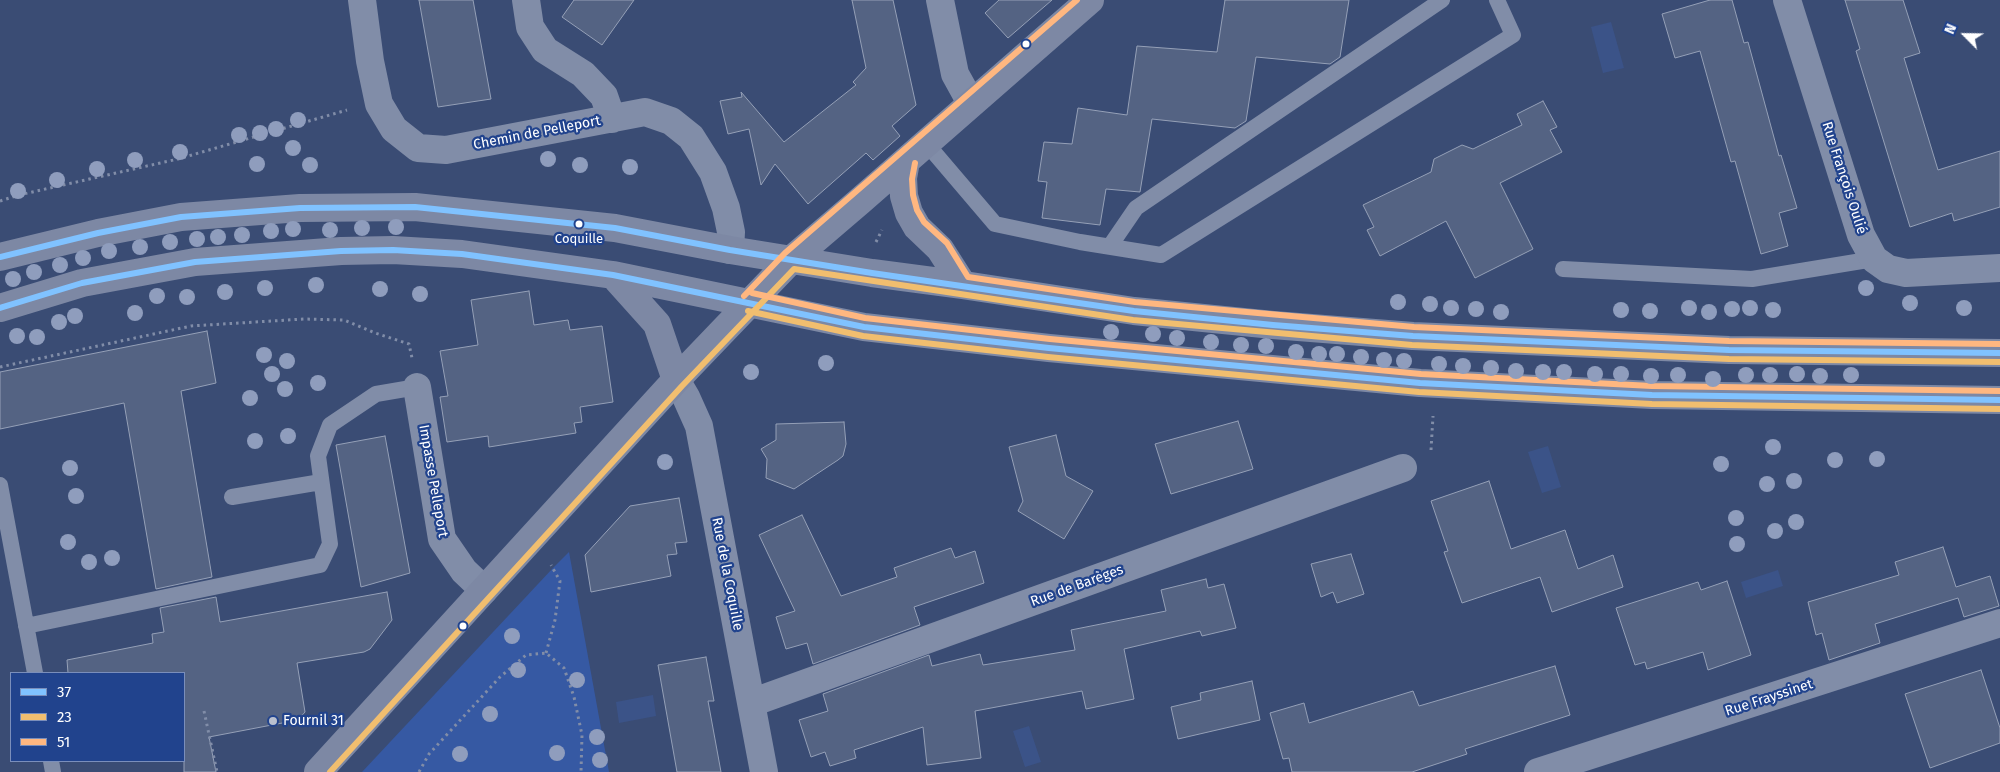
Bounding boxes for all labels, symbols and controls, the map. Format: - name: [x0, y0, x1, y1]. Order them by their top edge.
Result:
- north arrow: [1940, 10, 1990, 60]
- text: N: [1941, 21, 1960, 37]
- unlabelled marker: [1021, 39, 1031, 49]
- street label: Chemin de Pelleport: [472, 112, 602, 154]
- street label: Rue François Oulié: [1818, 120, 1870, 236]
- marker: Coquille: [574, 219, 584, 229]
- place label: Coquille: [555, 231, 603, 247]
- street label: Impasse Pelleport: [415, 423, 451, 539]
- street label: Rue de la Coquille: [708, 516, 746, 632]
- street label: Rue de Barèges: [1028, 561, 1126, 611]
- unlabelled marker: [458, 621, 468, 631]
- legend: [10, 672, 185, 762]
- street label: Rue Frayssinet: [1723, 676, 1815, 720]
- text: 37: [57, 683, 71, 701]
- text: 23: [57, 708, 72, 726]
- place label: Fournil 31: [283, 713, 344, 729]
- marker: Fournil 31: [267, 715, 279, 727]
- text: 51: [57, 733, 70, 751]

